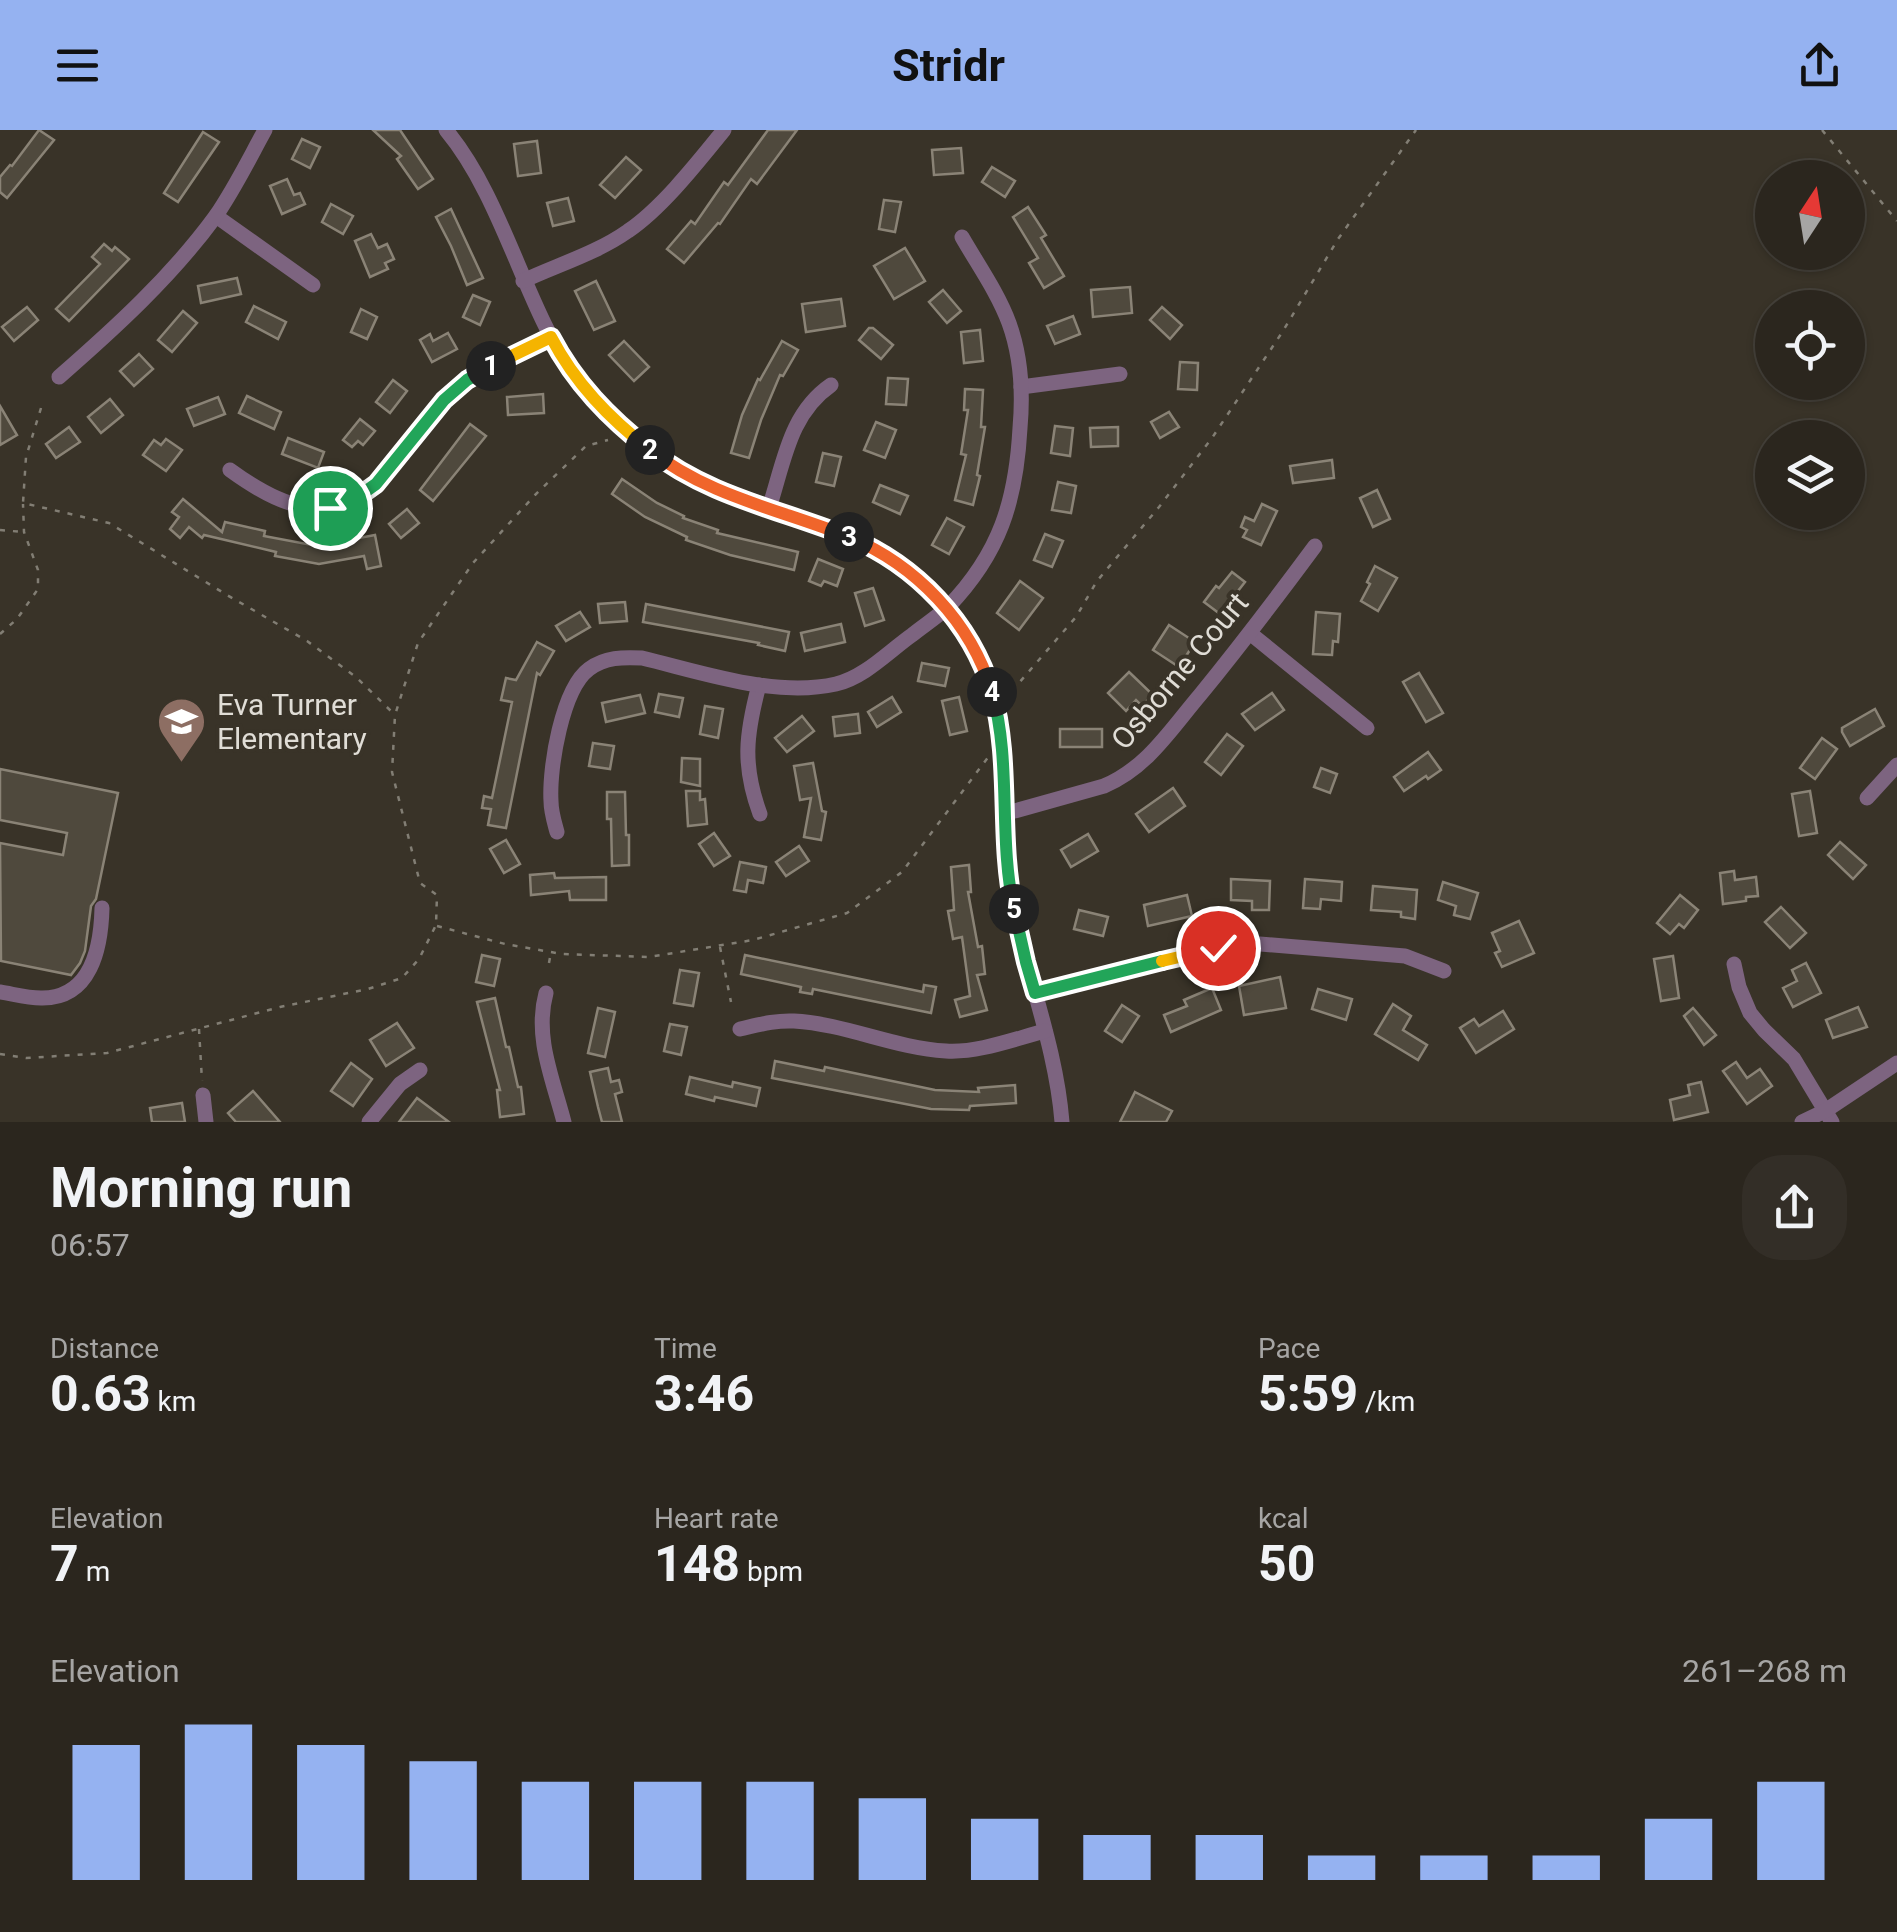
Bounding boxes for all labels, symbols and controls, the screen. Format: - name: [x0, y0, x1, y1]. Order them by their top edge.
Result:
- icon: menu: [50, 38, 105, 93]
- icon: share: [1792, 38, 1847, 93]
- text: Stridr: [892, 39, 1005, 92]
- north arrow: [1755, 160, 1865, 270]
- map controls: [1755, 160, 1865, 530]
- button: locate: [1755, 290, 1865, 400]
- pin: 1: [466, 341, 516, 391]
- text: 1: [483, 349, 499, 382]
- button: layers: [1755, 420, 1865, 530]
- pin: 2: [625, 425, 675, 475]
- text: 2: [642, 433, 658, 466]
- pin: [288, 466, 373, 551]
- icon: arrive: [303, 481, 358, 536]
- pin: 3: [824, 512, 874, 562]
- text: 3: [841, 520, 857, 553]
- street label: Osborne Court: [1104, 585, 1255, 756]
- pin: 4: [967, 667, 1017, 717]
- text: 4: [984, 675, 1000, 708]
- place label: Eva Turner Elementary: [217, 687, 367, 756]
- school or university icon: Eva Turner Elementary: [156, 696, 208, 764]
- pin: 5: [989, 884, 1039, 934]
- text: 5: [1006, 892, 1022, 925]
- pin: [1176, 906, 1261, 991]
- icon: check: [1191, 921, 1246, 976]
- button: share: [1742, 1155, 1847, 1260]
- text: Morning run: [50, 1156, 352, 1220]
- text: 06:57: [50, 1226, 130, 1264]
- text: Distance: [50, 1332, 159, 1365]
- text: Time: [654, 1332, 717, 1365]
- text: Pace: [1258, 1332, 1320, 1365]
- text: 0.63: [50, 1365, 151, 1423]
- text: 3:46: [654, 1365, 754, 1423]
- text: 5:59: [1258, 1365, 1358, 1423]
- text: km: [151, 1385, 196, 1418]
- text: /km: [1358, 1385, 1415, 1418]
- text: Elevation: [50, 1502, 163, 1535]
- text: Heart rate: [654, 1502, 779, 1535]
- text: kcal: [1258, 1502, 1309, 1535]
- text: 7: [50, 1535, 79, 1593]
- text: 148: [654, 1535, 740, 1593]
- text: 50: [1258, 1535, 1315, 1593]
- text: m: [79, 1555, 110, 1588]
- text: bpm: [740, 1555, 803, 1588]
- text: Elevation: [50, 1652, 180, 1690]
- text: 261–268 m: [1682, 1652, 1847, 1690]

